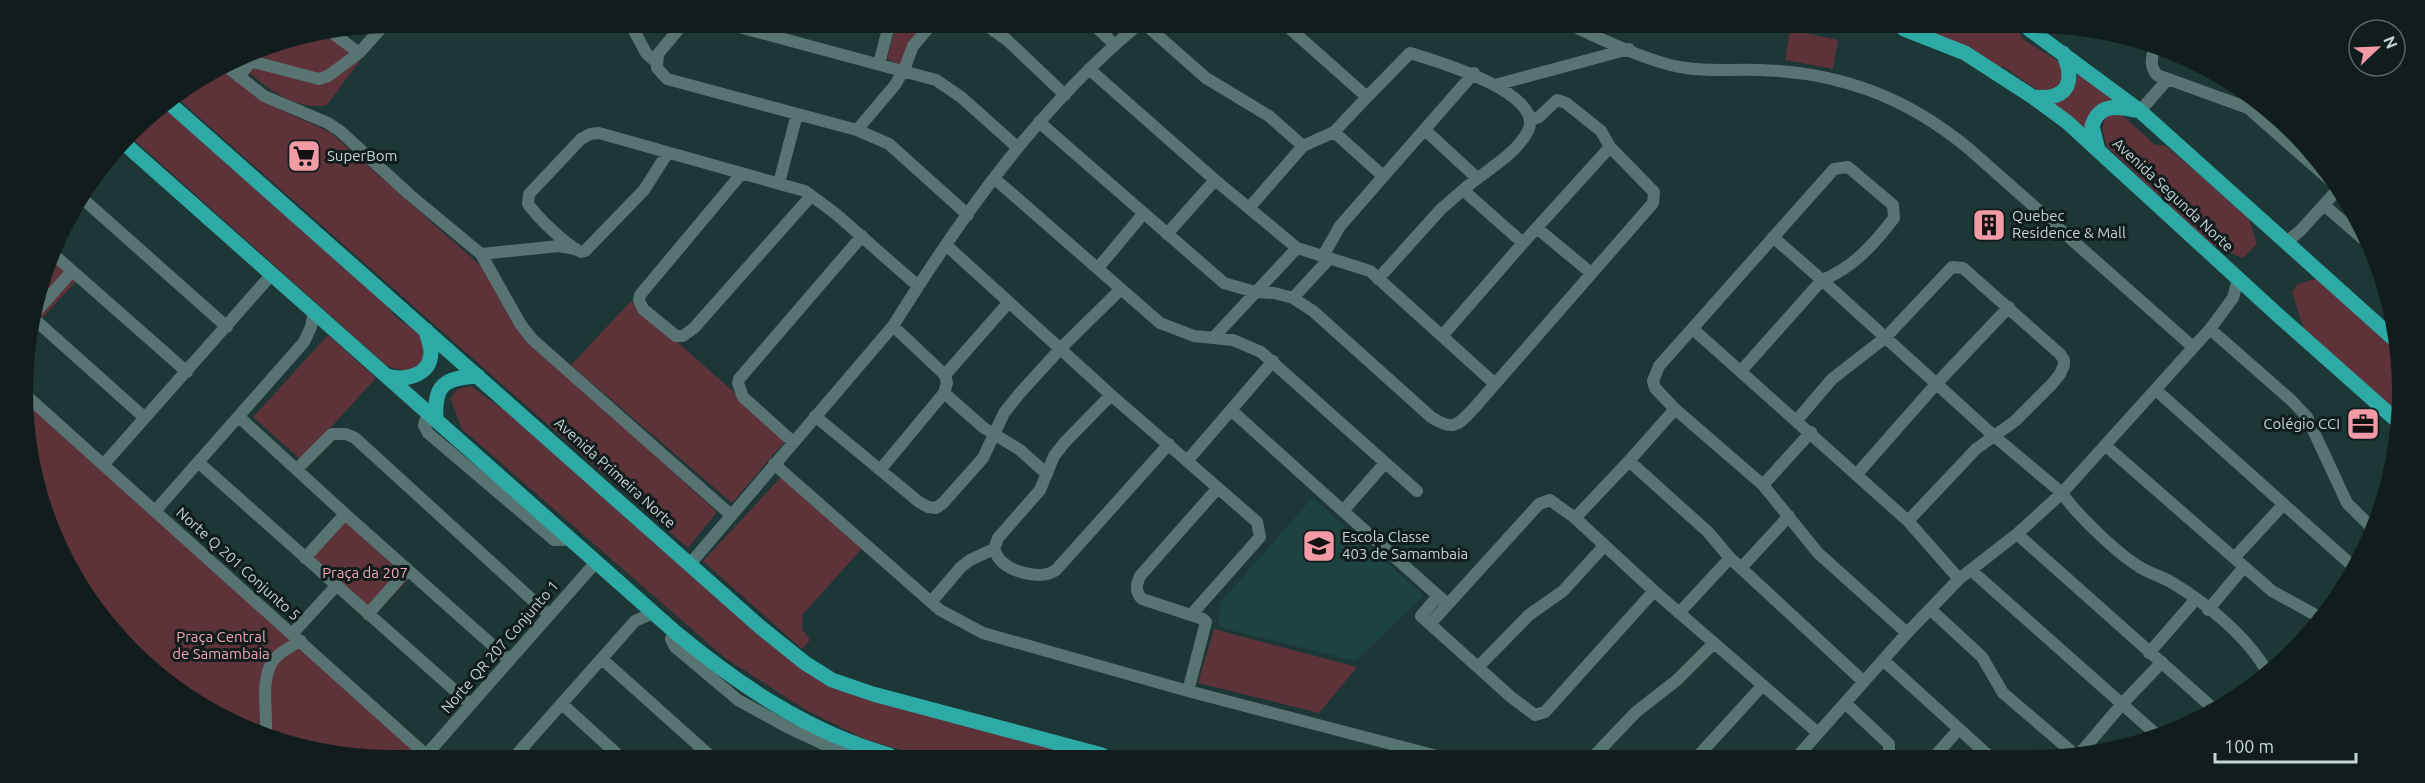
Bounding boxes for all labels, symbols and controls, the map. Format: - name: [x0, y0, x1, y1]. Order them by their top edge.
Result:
- north arrow: [2347, 18, 2407, 78]
- text: N: [2380, 33, 2401, 51]
- street label: Avenida Segunda Norte: [2110, 134, 2237, 255]
- supermarket icon: SuperBom: [286, 138, 322, 174]
- place label: SuperBom: [327, 147, 397, 164]
- building icon: Quebec Residence & Mall: [1971, 207, 2007, 243]
- place label: Quebec Residence & Mall: [2012, 207, 2126, 241]
- office icon: Colégio CCI: [2345, 406, 2381, 442]
- street label: Avenida Primeira Norte: [551, 414, 679, 531]
- place label: Colégio CCI: [2263, 415, 2340, 432]
- street label: Norte Q 201 Conjunto 5: [173, 504, 304, 624]
- school or university icon: Escola Classe 403 de Samambaia: [1301, 528, 1337, 564]
- place label: Escola Classe 403 de Samambaia: [1342, 528, 1468, 562]
- park label: Praça da 207: [322, 564, 408, 581]
- street label: Norte QR 207 Conjunto 1: [437, 577, 562, 716]
- park label: Praça Central de Samambaia: [172, 628, 270, 662]
- scale bar: [2215, 726, 2356, 764]
- text: 100 m: [2224, 736, 2274, 756]

